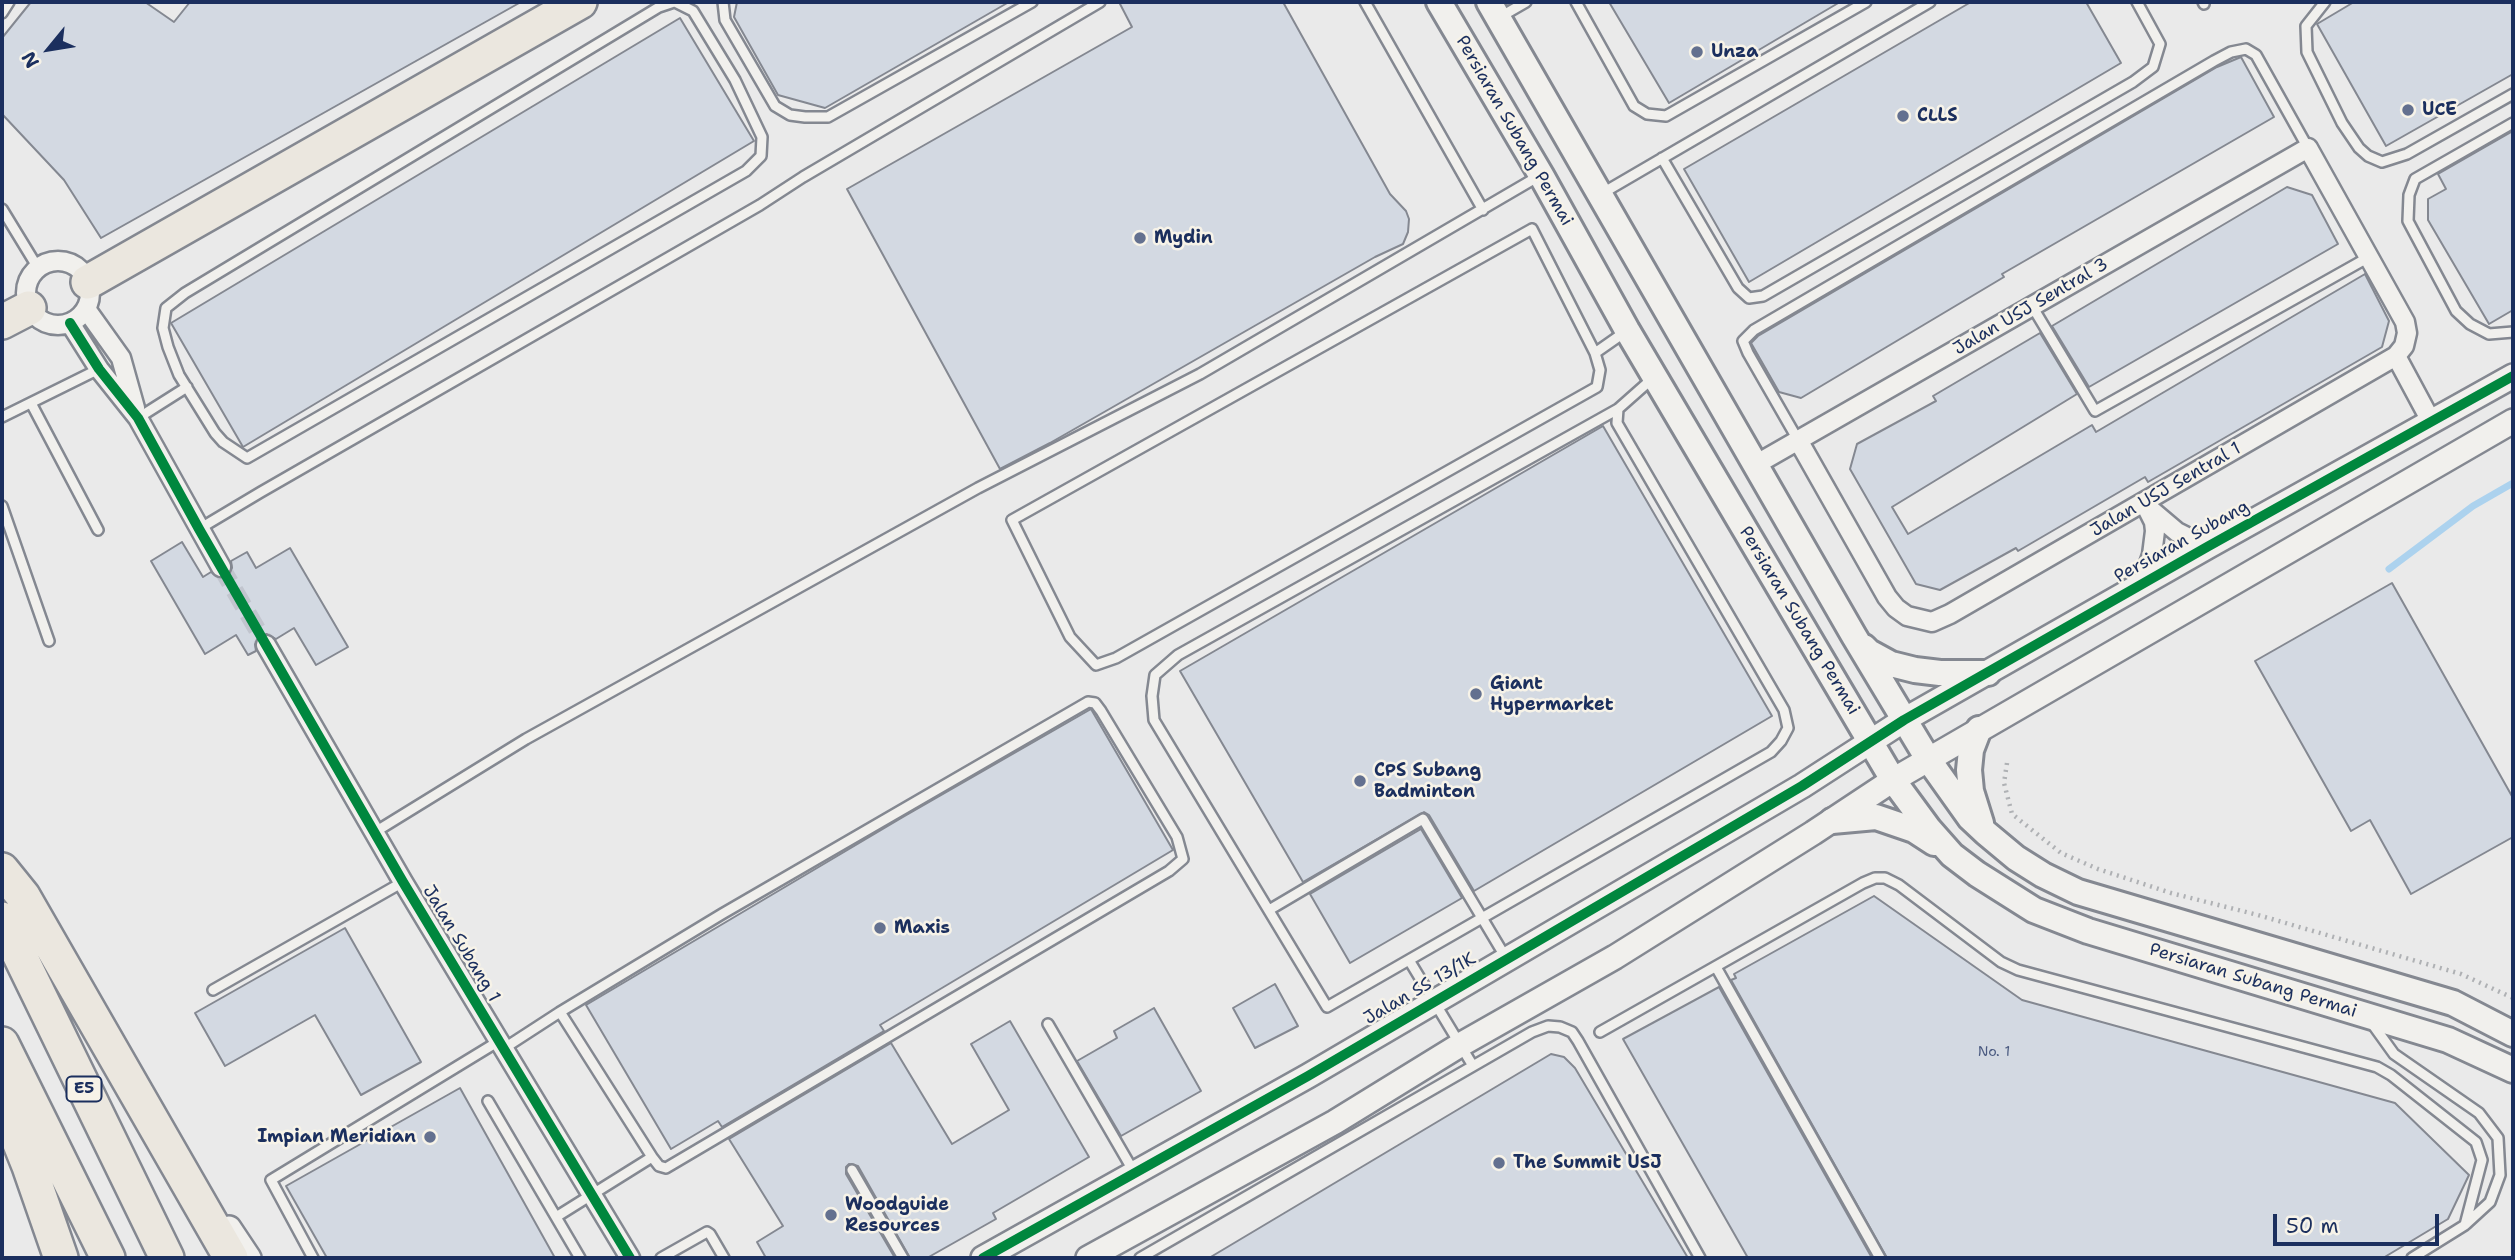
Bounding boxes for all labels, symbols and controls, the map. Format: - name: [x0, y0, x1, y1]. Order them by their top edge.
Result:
- north arrow: [14, 14, 84, 84]
- street label: Persiaran Subang Permai: [1451, 32, 1577, 230]
- place label: Unza: [1711, 41, 1758, 63]
- marker: Unza: [1689, 44, 1705, 60]
- text: N: [16, 47, 45, 73]
- place label: UCE: [2422, 99, 2457, 121]
- marker: UCE: [2400, 102, 2416, 118]
- place label: CLLS: [1917, 105, 1957, 127]
- marker: CLLS: [1895, 108, 1911, 124]
- place label: Mydin: [1154, 227, 1213, 249]
- marker: Mydin: [1132, 230, 1148, 246]
- street label: Jalan USJ Sentral 3: [1950, 254, 2112, 360]
- street label: Jalan USJ Sentral 1: [2087, 438, 2245, 542]
- street label: Persiaran Subang: [2111, 496, 2253, 588]
- street label: Persiaran Subang Permai: [1734, 523, 1864, 719]
- place label: Giant Hypermarket: [1490, 673, 1613, 716]
- marker: Giant Hypermarket: [1468, 686, 1484, 702]
- place label: CPS Subang Badminton: [1374, 760, 1481, 802]
- marker: CPS Subang Badminton: [1352, 773, 1368, 789]
- street label: Jalan Subang 1: [418, 882, 504, 1006]
- place label: Maxis: [894, 917, 950, 939]
- marker: Maxis: [872, 920, 888, 936]
- street label: Persiaran Subang Permai: [2147, 939, 2359, 1023]
- street label: Jalan SS 13/1K: [1360, 948, 1480, 1030]
- house number: No. 1: [1978, 1044, 2010, 1060]
- road number: E5: [66, 1077, 102, 1102]
- place label: Impian Meridian: [257, 1126, 416, 1148]
- marker: Impian Meridian: [422, 1129, 438, 1145]
- place label: The Summit USJ: [1513, 1152, 1662, 1174]
- marker: The Summit USJ: [1491, 1155, 1507, 1171]
- place label: Woodguide Resources: [845, 1194, 949, 1236]
- scale bar: [2277, 1200, 2443, 1244]
- marker: Woodguide Resources: [823, 1207, 839, 1223]
- text: 50 m: [2286, 1212, 2339, 1240]

